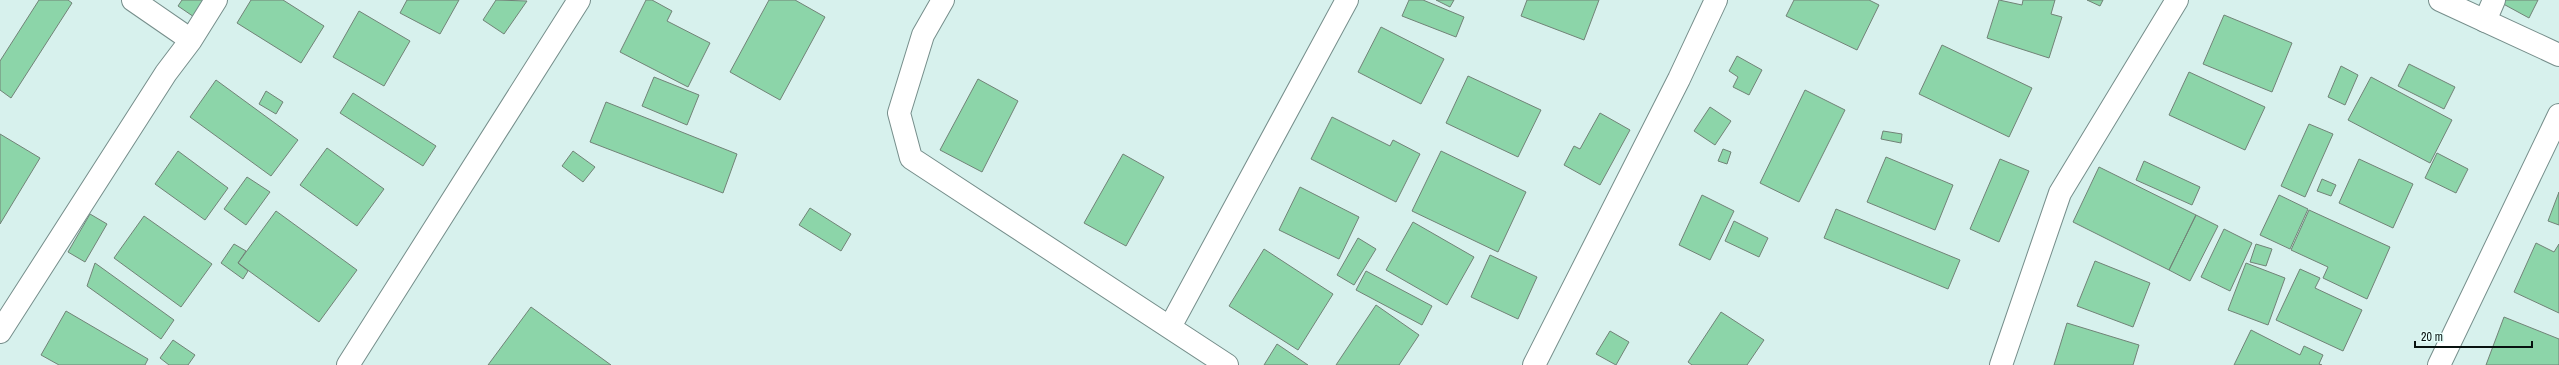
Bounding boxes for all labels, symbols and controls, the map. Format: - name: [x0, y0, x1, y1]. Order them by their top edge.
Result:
- scale bar: [2415, 323, 2532, 349]
- text: 20 m: [2421, 329, 2443, 345]

